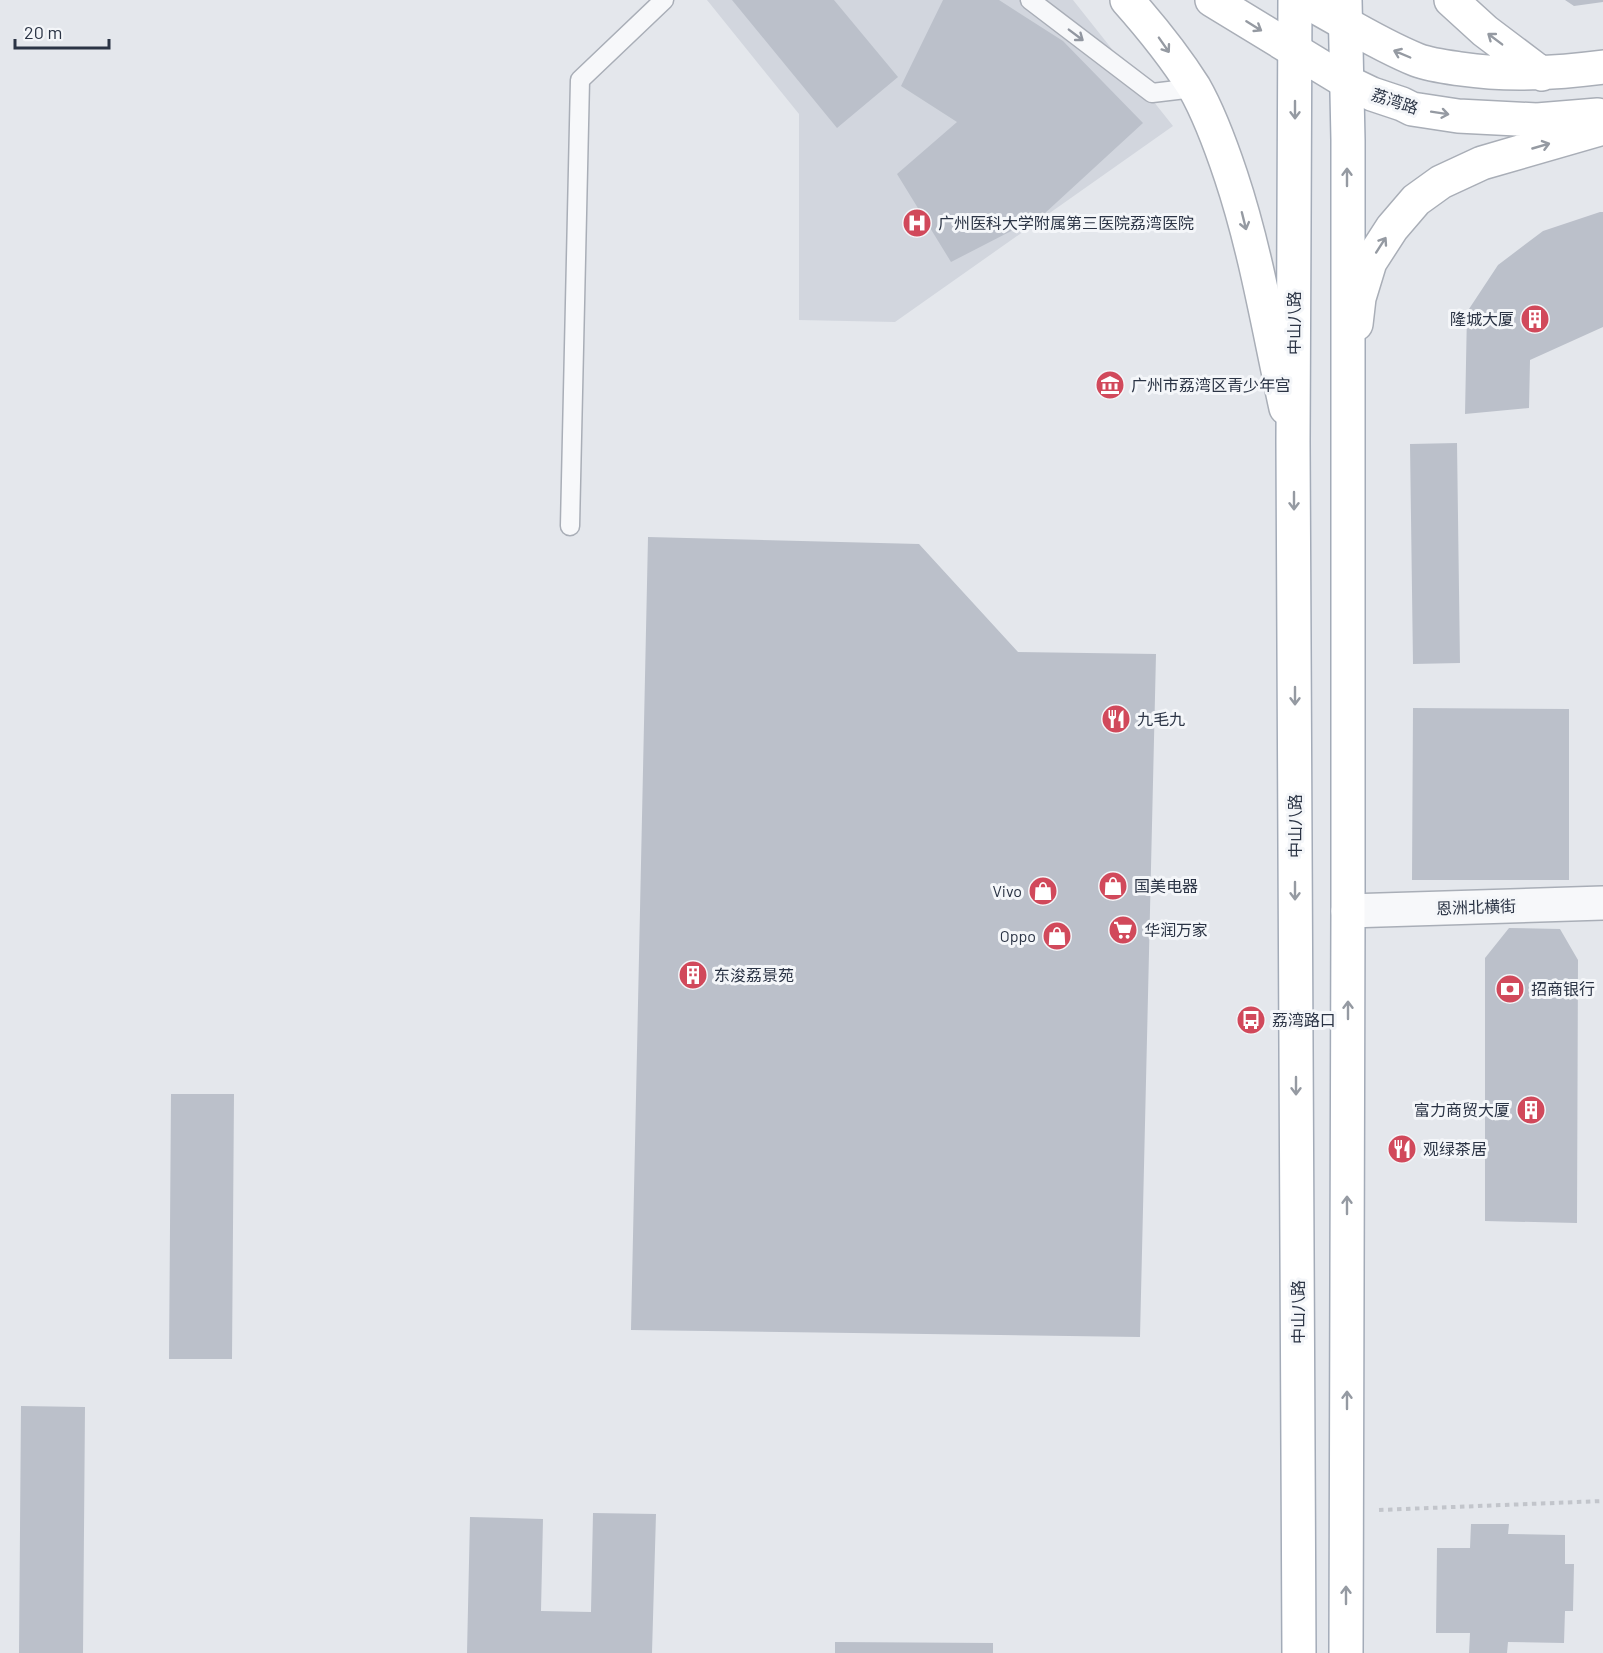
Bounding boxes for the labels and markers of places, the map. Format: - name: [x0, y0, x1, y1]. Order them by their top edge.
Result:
- hospital icon: 广州医科大学附属第三医院荔湾医院: [901, 207, 933, 239]
- place label: 广州医科大学附属第三医院荔湾医院: [938, 213, 1194, 232]
- building icon: 隆城大厦: [1519, 303, 1551, 335]
- place label: 隆城大厦: [1450, 309, 1514, 328]
- museum icon: 广州市荔湾区青少年宫: [1094, 369, 1126, 401]
- place label: 广州市荔湾区青少年宫: [1131, 375, 1291, 394]
- restaurant icon: 九毛九: [1100, 703, 1132, 735]
- place label: 九毛九: [1137, 709, 1185, 728]
- shop icon: 国美电器: [1097, 870, 1129, 902]
- shop icon: Vivo: [1027, 875, 1059, 907]
- place label: 国美电器: [1134, 876, 1198, 895]
- place label: Vivo: [992, 881, 1022, 900]
- supermarket icon: 华润万家: [1107, 914, 1139, 946]
- shop icon: Oppo: [1041, 920, 1073, 952]
- place label: 华润万家: [1144, 920, 1208, 939]
- place label: Oppo: [1000, 926, 1036, 945]
- building icon: 东浚荔景苑: [677, 959, 709, 991]
- place label: 东浚荔景苑: [714, 965, 794, 984]
- bank icon: 招商银行: [1494, 973, 1526, 1005]
- place label: 招商银行: [1531, 979, 1595, 998]
- bus stop icon: 荔湾路口: [1235, 1004, 1267, 1036]
- place label: 荔湾路口: [1272, 1010, 1336, 1029]
- building icon: 富力商贸大厦: [1515, 1094, 1547, 1126]
- place label: 富力商贸大厦: [1414, 1100, 1510, 1119]
- restaurant icon: 观绿茶居: [1386, 1133, 1418, 1165]
- place label: 观绿茶居: [1423, 1139, 1487, 1158]

